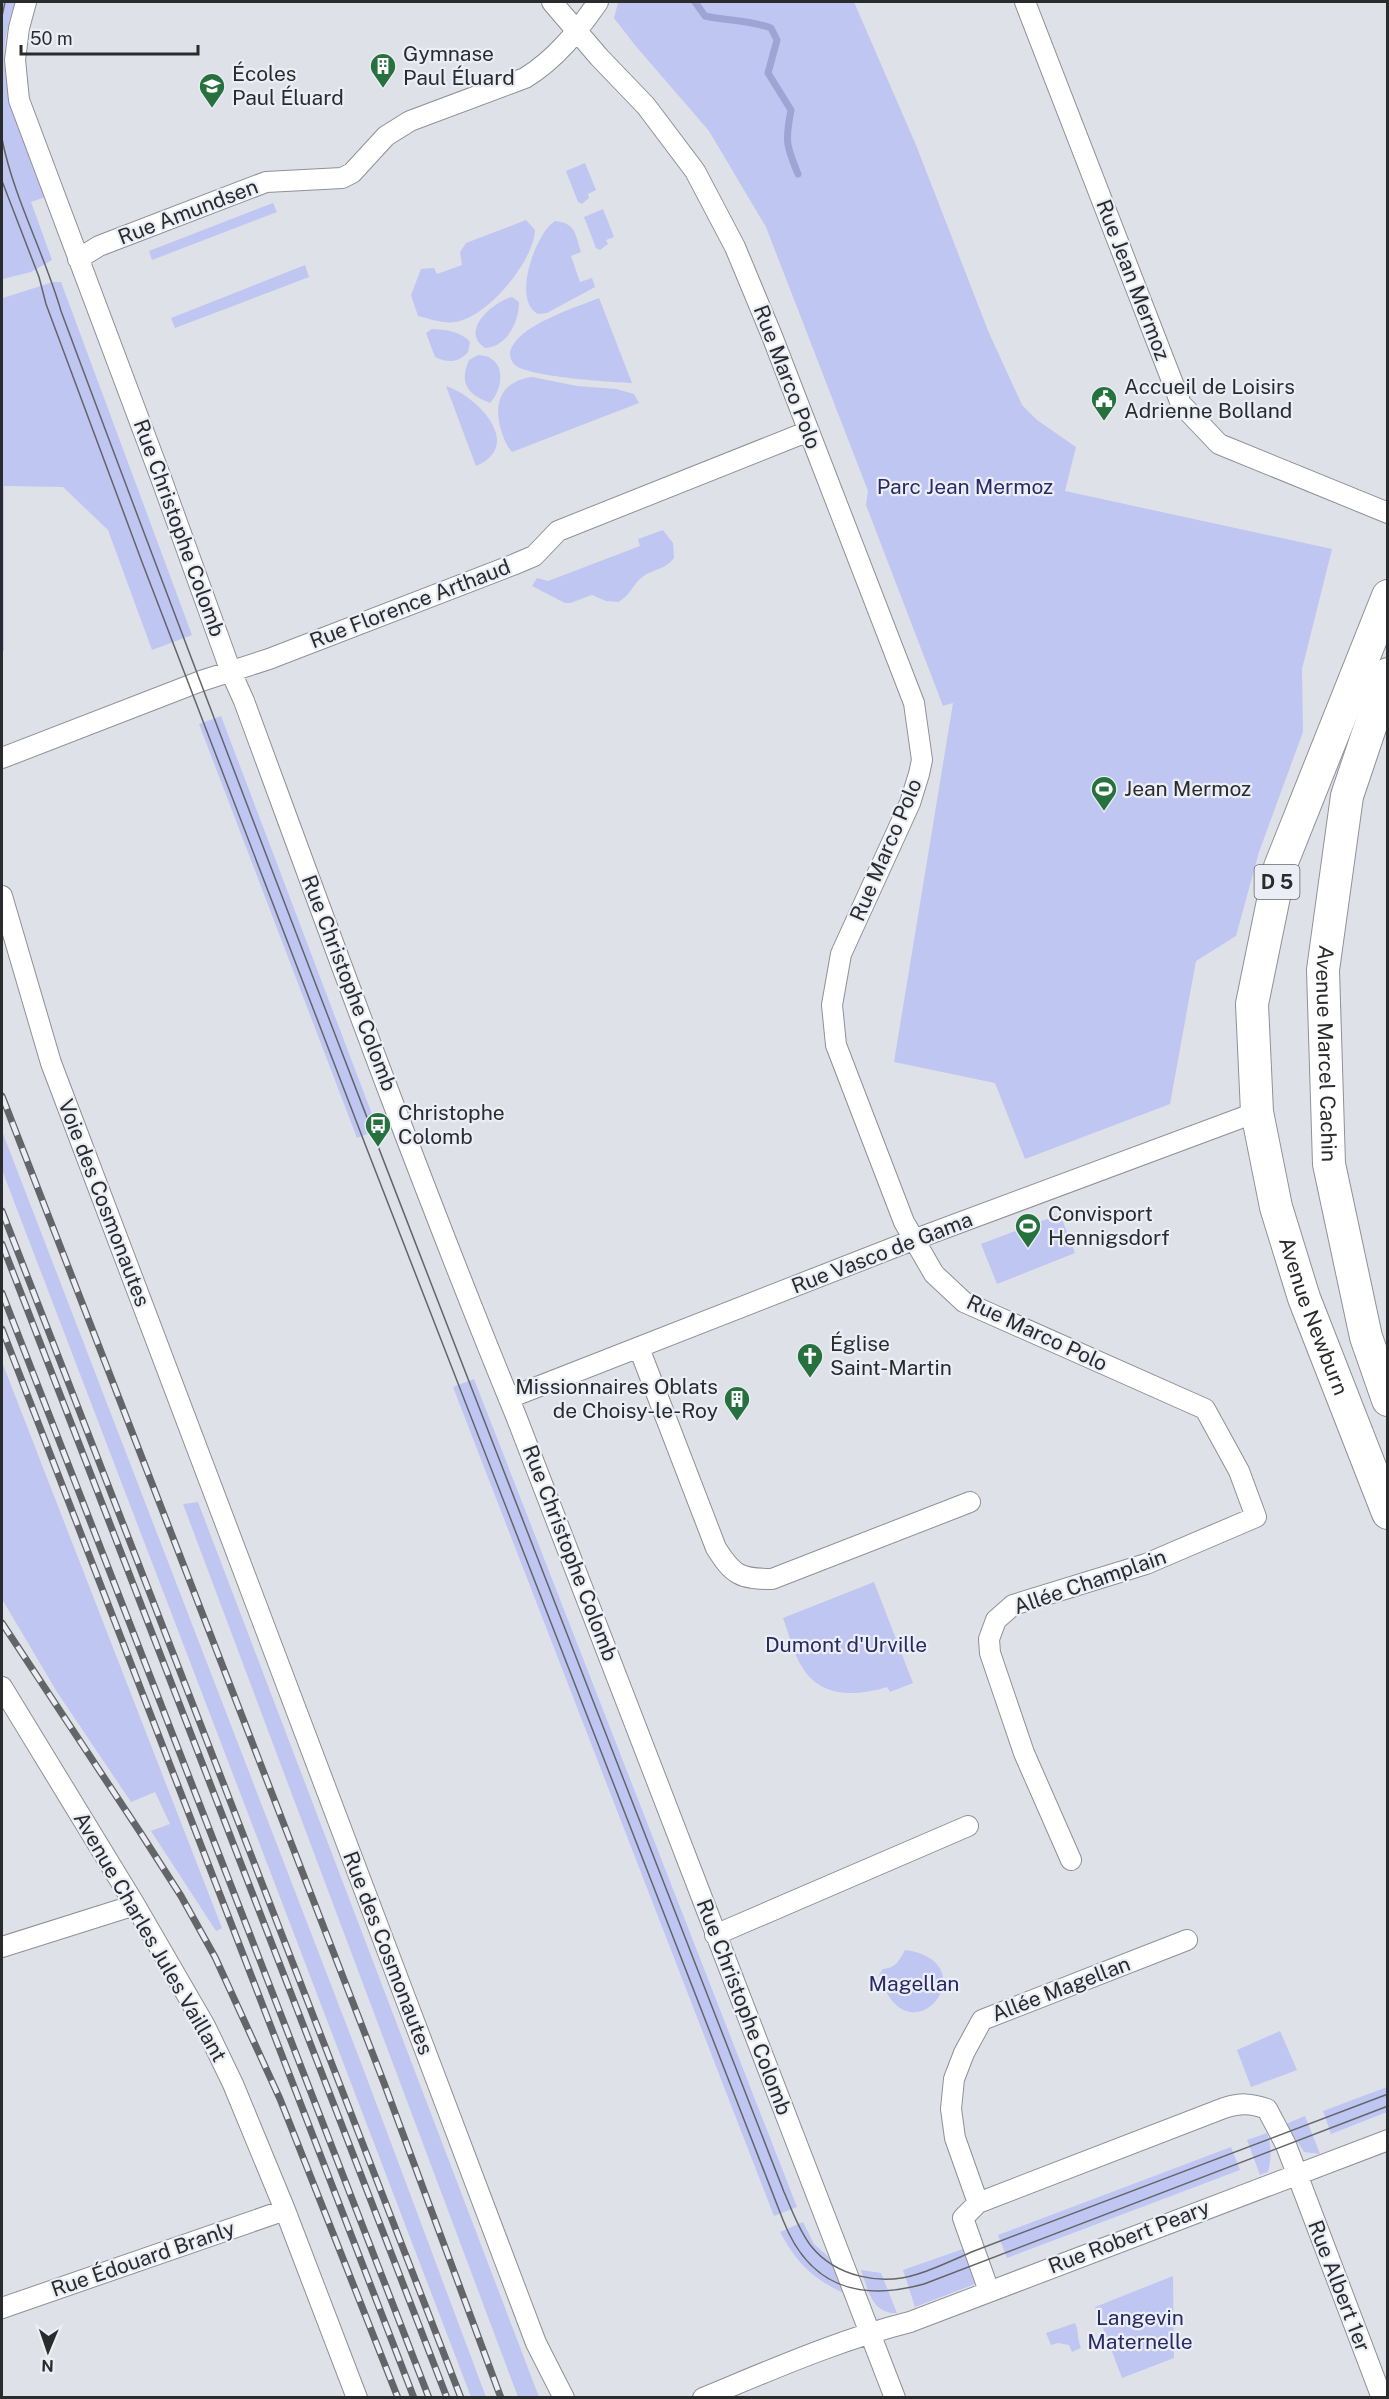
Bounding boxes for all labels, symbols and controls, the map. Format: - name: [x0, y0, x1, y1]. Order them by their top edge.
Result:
- scale bar: [21, 18, 198, 56]
- text: 50 m: [30, 28, 73, 49]
- place label: Gymnase Paul Éluard: [403, 41, 515, 90]
- building icon: Gymnase Paul Éluard: [368, 51, 398, 89]
- place label: Écoles Paul Éluard: [232, 61, 344, 110]
- school or university icon: Écoles Paul Éluard: [197, 71, 227, 109]
- street label: Rue Amundsen: [114, 173, 261, 250]
- street label: Rue Jean Mermoz: [1091, 196, 1176, 364]
- street label: Rue Marco Polo: [749, 301, 826, 452]
- place label: Accueil de Loisirs Adrienne Bolland: [1124, 374, 1295, 423]
- public building icon: Accueil de Loisirs Adrienne Bolland: [1089, 384, 1119, 422]
- street label: Rue Christophe Colomb: [128, 416, 230, 640]
- park label: Parc Jean Mermoz: [877, 474, 1053, 499]
- street label: Rue Florence Arthaud: [306, 554, 514, 653]
- sports icon: Jean Mermoz: [1089, 774, 1119, 812]
- street label: Rue Marco Polo: [844, 775, 927, 925]
- place label: Jean Mermoz: [1124, 776, 1251, 801]
- road number: D 5: [1254, 865, 1300, 899]
- street label: Rue Christophe Colomb: [297, 871, 402, 1094]
- street label: Avenue Marcel Cachin: [1311, 944, 1342, 1162]
- street label: Voie des Cosmonautes: [53, 1096, 156, 1310]
- place label: Christophe Colomb: [398, 1100, 505, 1149]
- bus stop icon: Christophe Colomb: [363, 1110, 393, 1148]
- place label: Convisport Hennigsdorf: [1048, 1201, 1170, 1250]
- street label: Rue Vasco de Gama: [788, 1206, 976, 1299]
- sports icon: Convisport Hennigsdorf: [1013, 1211, 1043, 1249]
- street label: Avenue Newburn: [1274, 1234, 1354, 1399]
- street label: Rue Marco Polo: [963, 1289, 1111, 1376]
- place label: Église Saint-Martin: [830, 1331, 952, 1380]
- church icon: Église Saint-Martin: [795, 1341, 825, 1379]
- place label: Missionnaires Oblats de Choisy-le-Roy: [515, 1374, 718, 1423]
- building icon: Missionnaires Oblats de Choisy-le-Roy: [722, 1384, 752, 1422]
- street label: Rue Christophe Colomb: [518, 1441, 623, 1664]
- street label: Allée Champlain: [1010, 1544, 1169, 1619]
- park label: Dumont d'Urville: [765, 1632, 927, 1657]
- street label: Avenue Charles Jules Vaillant: [69, 1808, 232, 2066]
- street label: Rue des Cosmonautes: [338, 1848, 439, 2058]
- street label: Rue Christophe Colomb: [692, 1895, 797, 2118]
- street label: Allée Magellan: [988, 1951, 1134, 2026]
- park label: Magellan: [869, 1971, 959, 1996]
- street label: Rue Robert Peary: [1045, 2194, 1213, 2279]
- street label: Rue Édouard Branly: [48, 2215, 238, 2302]
- street label: Rue Albert 1er: [1303, 2217, 1376, 2355]
- park label: Langevin Maternelle: [1087, 2305, 1193, 2354]
- north arrow: [18, 2321, 78, 2381]
- text: N: [41, 2356, 54, 2375]

